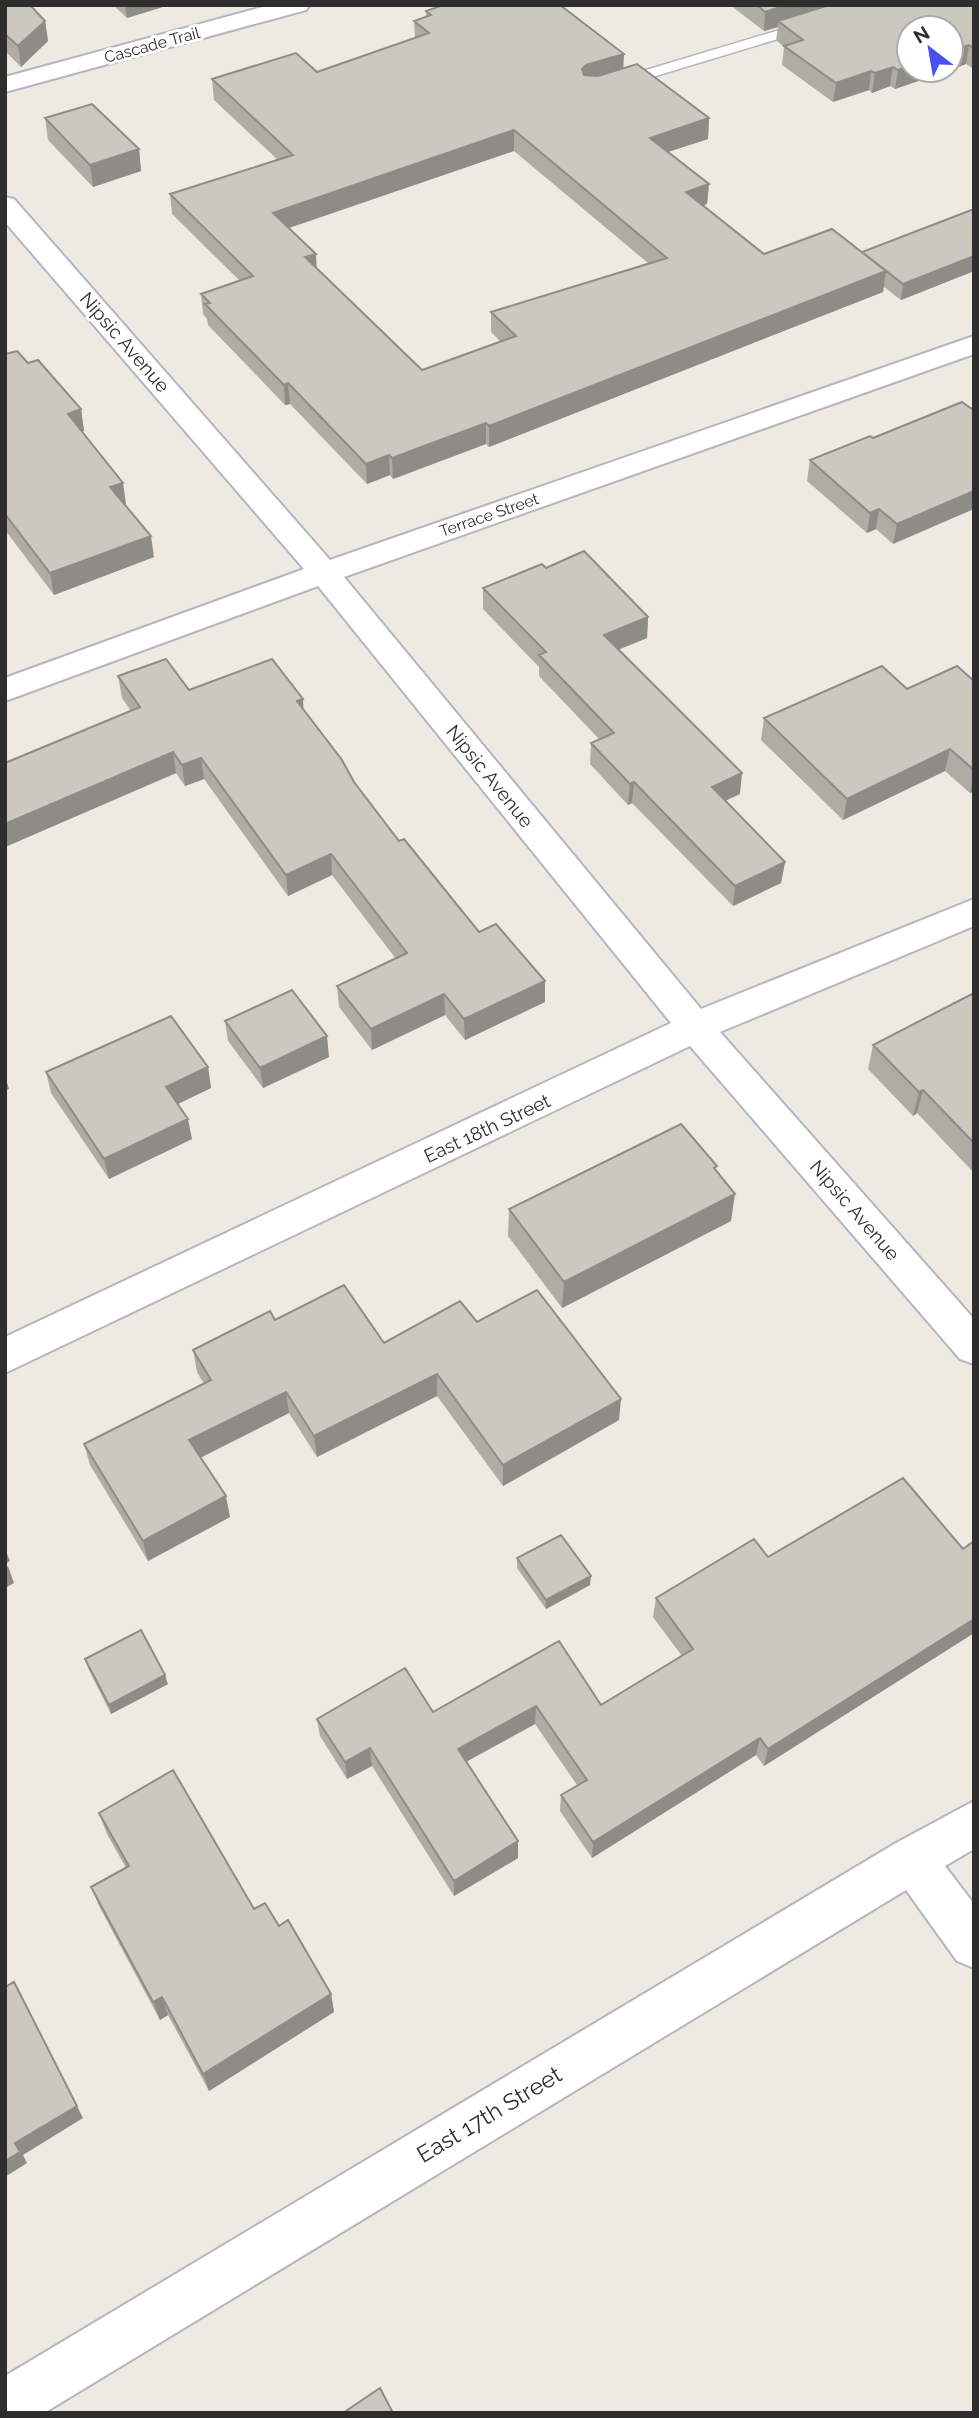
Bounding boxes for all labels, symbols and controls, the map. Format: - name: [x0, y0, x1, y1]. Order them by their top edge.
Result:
- north arrow: [895, 14, 965, 84]
- text: N: [909, 21, 933, 48]
- street label: Cascade Trail: [102, 23, 203, 67]
- street label: Nipsic Avenue: [76, 288, 174, 396]
- street label: Terrace Street: [437, 489, 542, 541]
- street label: Nipsic Avenue: [442, 720, 538, 832]
- street label: East 18th Street: [420, 1089, 554, 1167]
- street label: Nipsic Avenue: [806, 1156, 904, 1264]
- street label: East 17th Street: [412, 2060, 566, 2168]

